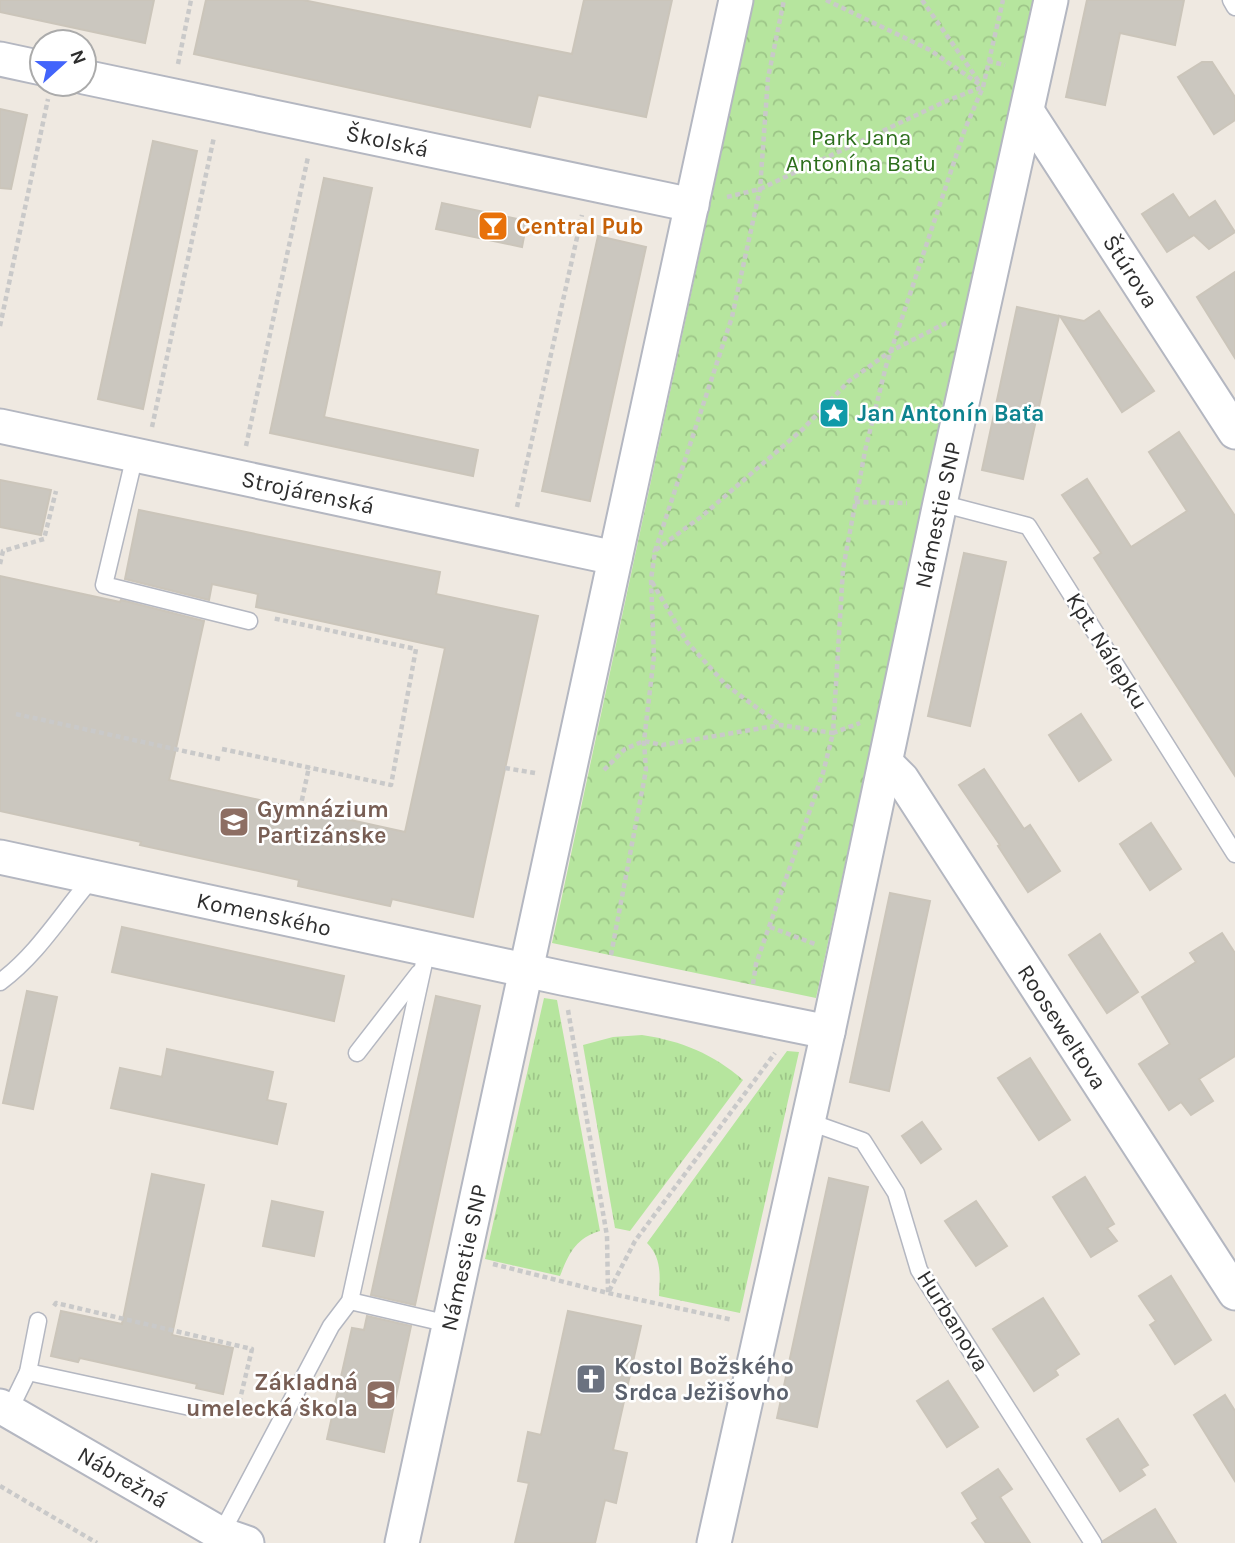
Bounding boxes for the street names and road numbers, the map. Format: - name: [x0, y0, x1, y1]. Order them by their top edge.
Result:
- street label: Školská: [344, 119, 431, 163]
- street label: Štúrova: [1097, 230, 1164, 313]
- street label: Námestie SNP: [909, 439, 967, 591]
- street label: Strojárenská: [239, 465, 377, 519]
- street label: Kpt. Nálepku: [1060, 588, 1154, 714]
- street label: Komenského: [194, 886, 334, 941]
- street label: Rooseweltova: [1012, 959, 1113, 1094]
- street label: Námestie SNP: [435, 1182, 493, 1333]
- street label: Hurbanova: [911, 1265, 995, 1377]
- street label: Nábrežná: [73, 1441, 173, 1514]

